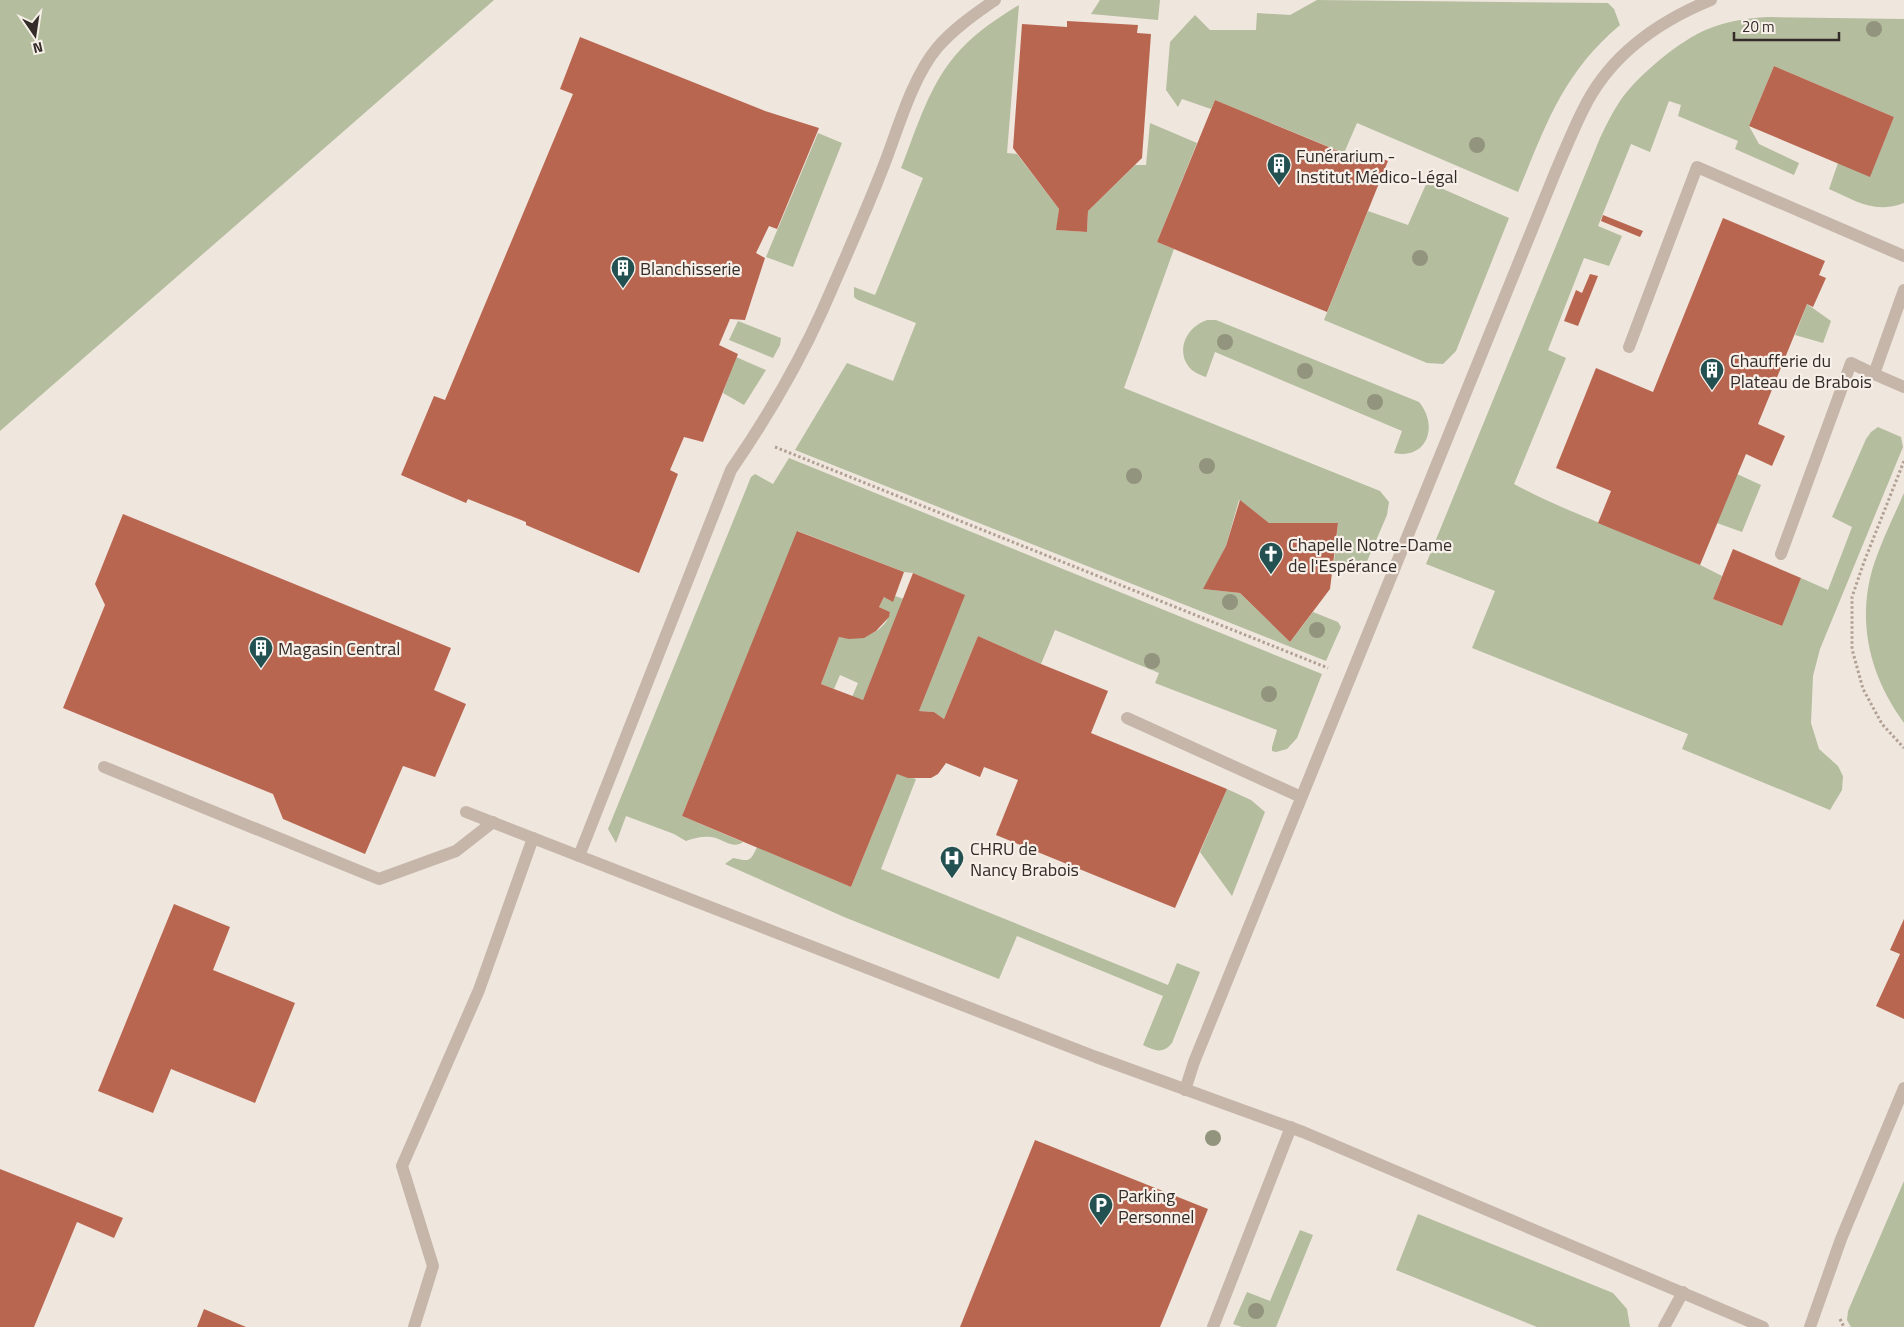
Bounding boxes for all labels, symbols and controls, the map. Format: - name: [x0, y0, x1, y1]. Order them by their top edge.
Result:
- north arrow: [10, 10, 60, 60]
- scale bar: [1734, 10, 1839, 42]
- text: 20 m: [1742, 15, 1775, 38]
- text: N: [31, 37, 45, 59]
- place label: Funérarium - Institut Médico-Légal: [1296, 142, 1458, 190]
- building icon: Funérarium - Institut Médico-Légal: [1266, 152, 1292, 186]
- building icon: Blanchisserie: [610, 255, 636, 289]
- place label: Blanchisserie: [640, 255, 740, 282]
- place label: Chaufferie du Plateau de Brabois: [1730, 347, 1872, 395]
- building icon: Chaufferie du Plateau de Brabois: [1699, 357, 1725, 391]
- place label: Chapelle Notre-Dame de l'Espérance: [1288, 531, 1452, 579]
- church icon: Chapelle Notre-Dame de l'Espérance: [1258, 541, 1284, 575]
- building icon: Magasin Central: [248, 635, 274, 669]
- place label: Magasin Central: [278, 635, 400, 662]
- place label: CHRU de Nancy Brabois: [970, 835, 1079, 883]
- hospital icon: CHRU de Nancy Brabois: [939, 845, 965, 879]
- place label: Parking Personnel: [1118, 1182, 1194, 1230]
- parking icon: Parking Personnel: [1088, 1192, 1114, 1226]

